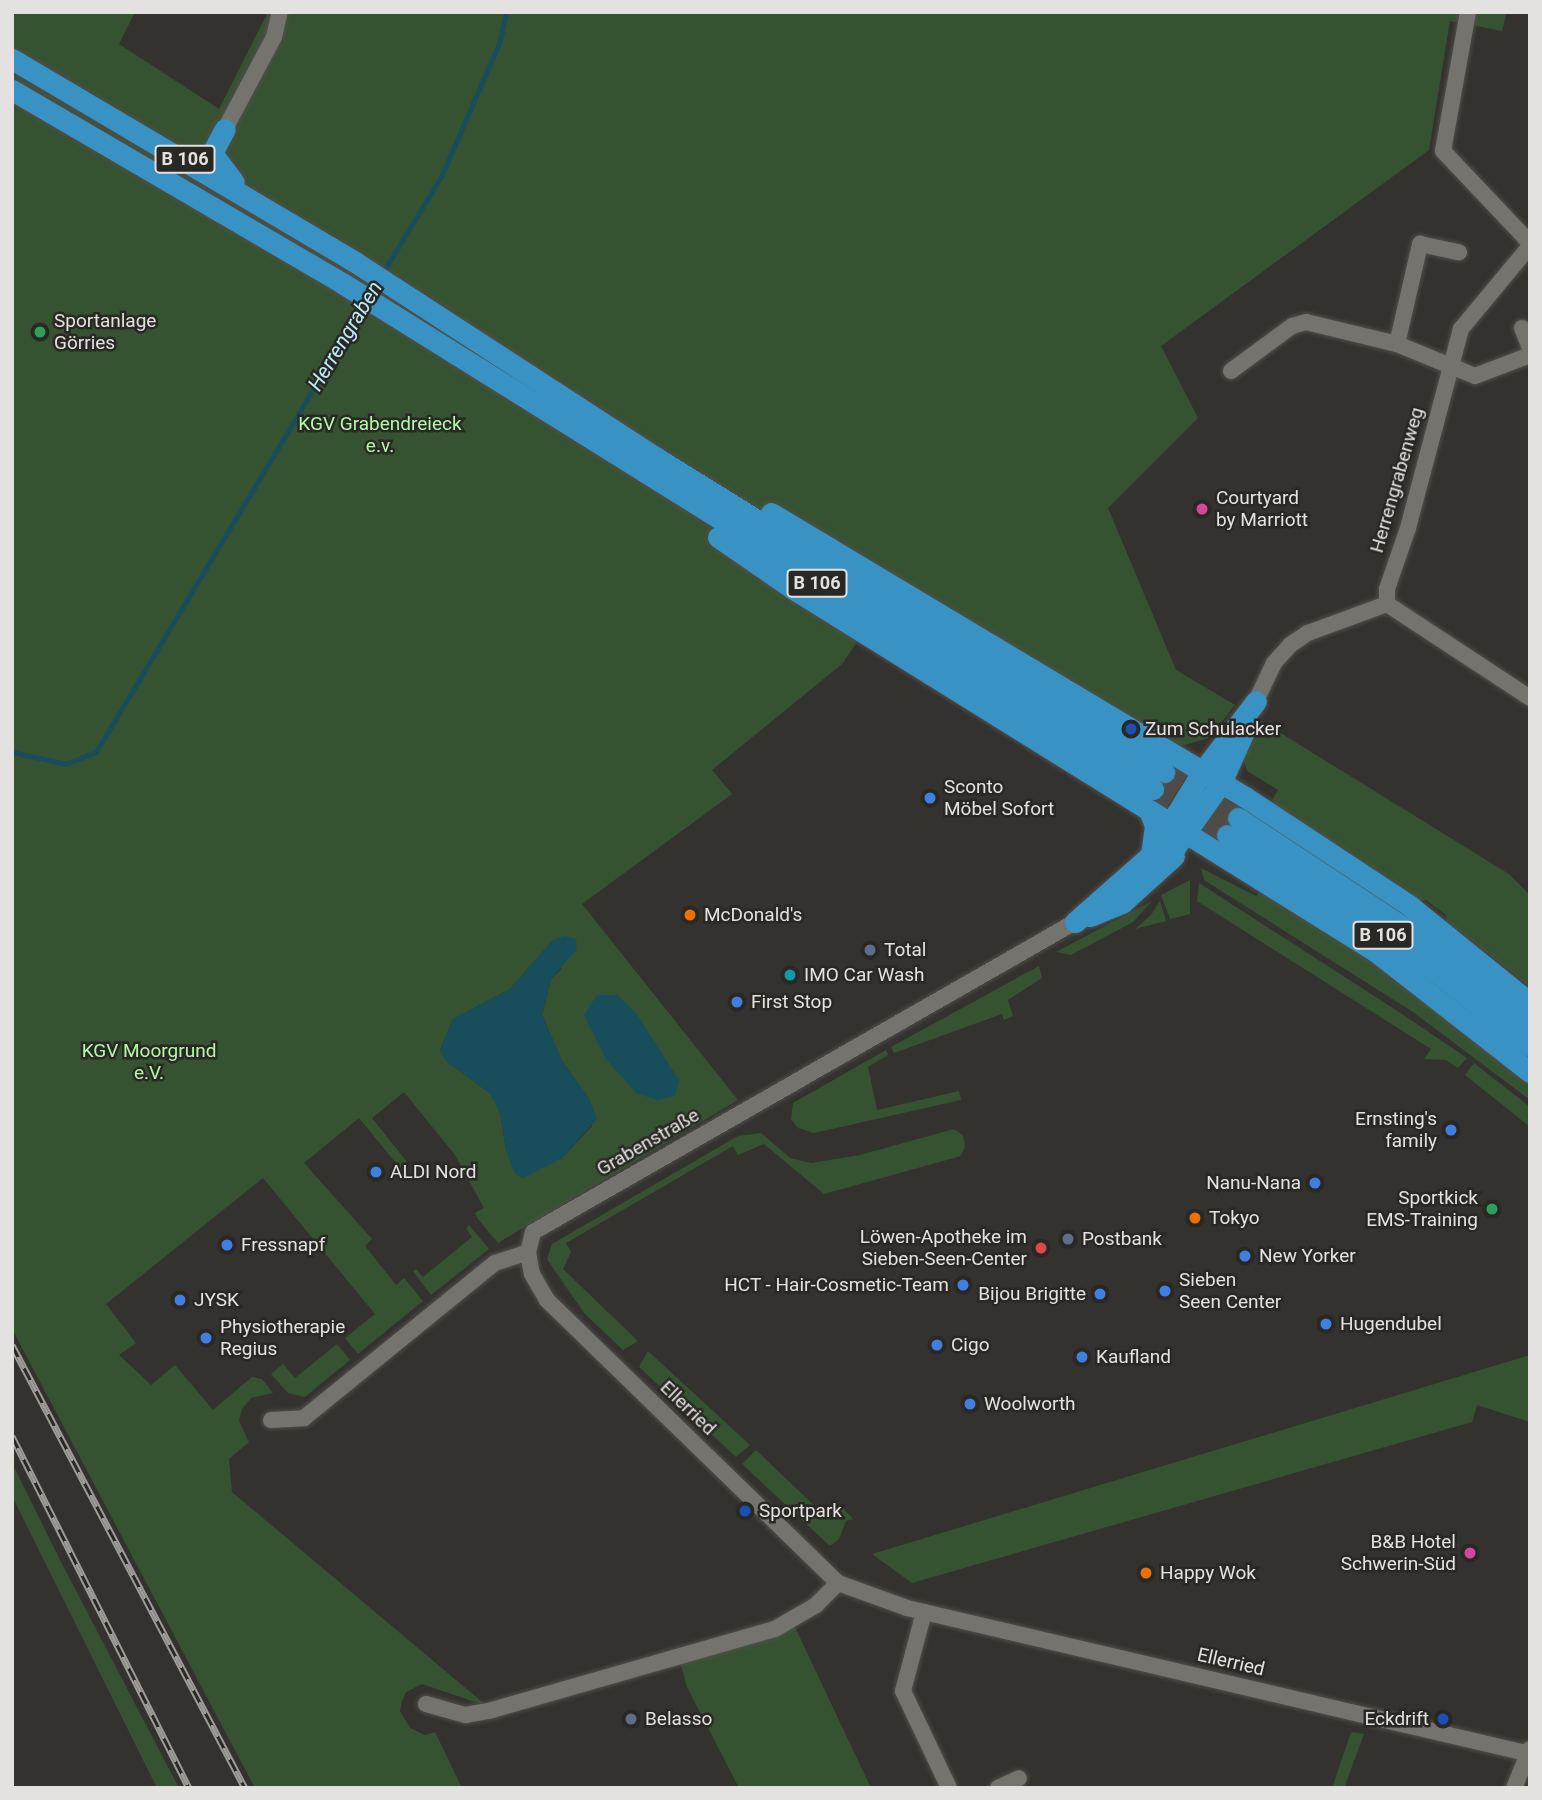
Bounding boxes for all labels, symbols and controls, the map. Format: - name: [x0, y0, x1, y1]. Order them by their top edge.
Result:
- road number: B 106: [154, 144, 216, 174]
- water label: Herrengraben: [302, 277, 388, 395]
- place label: Sportanlage Görries: [54, 310, 156, 354]
- marker: Sportanlage Görries: [32, 324, 48, 340]
- street label: Herrengrabenweg: [1365, 405, 1429, 555]
- park label: KGV Grabendreieck e.v.: [298, 413, 462, 457]
- place label: Courtyard by Marriott: [1216, 487, 1308, 531]
- marker: Courtyard by Marriott: [1194, 501, 1210, 517]
- road number: B 106: [786, 568, 848, 598]
- place label: Zum Schulacker: [1145, 718, 1281, 740]
- marker: Zum Schulacker: [1123, 721, 1139, 737]
- place label: Sconto Möbel Sofort: [944, 776, 1054, 820]
- marker: Sconto Möbel Sofort: [922, 790, 938, 806]
- place label: McDonald's: [704, 904, 802, 926]
- marker: McDonald's: [682, 907, 698, 923]
- road number: B 106: [1352, 920, 1414, 950]
- place label: Total: [884, 939, 926, 961]
- marker: Total: [862, 942, 878, 958]
- place label: IMO Car Wash: [804, 964, 925, 986]
- marker: IMO Car Wash: [782, 967, 798, 983]
- place label: First Stop: [751, 991, 832, 1013]
- marker: First Stop: [729, 994, 745, 1010]
- park label: KGV Moorgrund e.V.: [82, 1040, 216, 1084]
- street label: Grabenstraße: [593, 1104, 703, 1180]
- place label: Ernsting's family: [1355, 1108, 1437, 1152]
- marker: Ernsting's family: [1443, 1122, 1459, 1138]
- place label: ALDI Nord: [390, 1161, 476, 1183]
- marker: ALDI Nord: [368, 1164, 384, 1180]
- place label: Nanu-Nana: [1206, 1172, 1301, 1194]
- marker: Nanu-Nana: [1307, 1175, 1323, 1191]
- place label: Sportkick EMS-Training: [1366, 1187, 1478, 1231]
- marker: Sportkick EMS-Training: [1484, 1201, 1500, 1217]
- place label: Tokyo: [1209, 1207, 1260, 1229]
- marker: Tokyo: [1187, 1210, 1203, 1226]
- place label: Löwen-Apotheke im Sieben-Seen-Center: [860, 1226, 1027, 1270]
- place label: Postbank: [1082, 1228, 1162, 1250]
- marker: Postbank: [1060, 1231, 1076, 1247]
- place label: Fressnapf: [241, 1234, 325, 1256]
- marker: Fressnapf: [219, 1237, 235, 1253]
- marker: Löwen-Apotheke im Sieben-Seen-Center: [1033, 1240, 1049, 1256]
- place label: New Yorker: [1259, 1245, 1356, 1267]
- marker: New Yorker: [1237, 1248, 1253, 1264]
- place label: Sieben Seen Center: [1179, 1269, 1281, 1313]
- place label: HCT - Hair-Cosmetic-Team: [724, 1274, 949, 1296]
- marker: HCT - Hair-Cosmetic-Team: [955, 1277, 971, 1293]
- place label: Bijou Brigitte: [978, 1283, 1086, 1305]
- marker: Sieben Seen Center: [1157, 1283, 1173, 1299]
- marker: Bijou Brigitte: [1092, 1286, 1108, 1302]
- place label: JYSK: [194, 1289, 239, 1311]
- marker: JYSK: [172, 1292, 188, 1308]
- place label: Hugendubel: [1340, 1313, 1442, 1335]
- place label: Physiotherapie Regius: [220, 1316, 345, 1360]
- marker: Hugendubel: [1318, 1316, 1334, 1332]
- marker: Physiotherapie Regius: [198, 1330, 214, 1346]
- place label: Cigo: [951, 1334, 989, 1356]
- marker: Cigo: [929, 1337, 945, 1353]
- place label: Kaufland: [1096, 1346, 1171, 1368]
- marker: Kaufland: [1074, 1349, 1090, 1365]
- street label: Ellerried: [655, 1376, 721, 1440]
- place label: Woolworth: [984, 1393, 1076, 1415]
- marker: Woolworth: [962, 1396, 978, 1412]
- place label: Sportpark: [759, 1500, 842, 1522]
- marker: Sportpark: [737, 1503, 753, 1519]
- place label: B&B Hotel Schwerin-Süd: [1341, 1531, 1456, 1575]
- marker: B&B Hotel Schwerin-Süd: [1462, 1545, 1478, 1561]
- place label: Happy Wok: [1160, 1562, 1256, 1584]
- marker: Happy Wok: [1138, 1565, 1154, 1581]
- street label: Ellerried: [1195, 1643, 1267, 1681]
- place label: Belasso: [645, 1708, 712, 1730]
- place label: Eckdrift: [1364, 1708, 1429, 1730]
- marker: Belasso: [623, 1711, 639, 1727]
- marker: Eckdrift: [1435, 1711, 1451, 1727]

